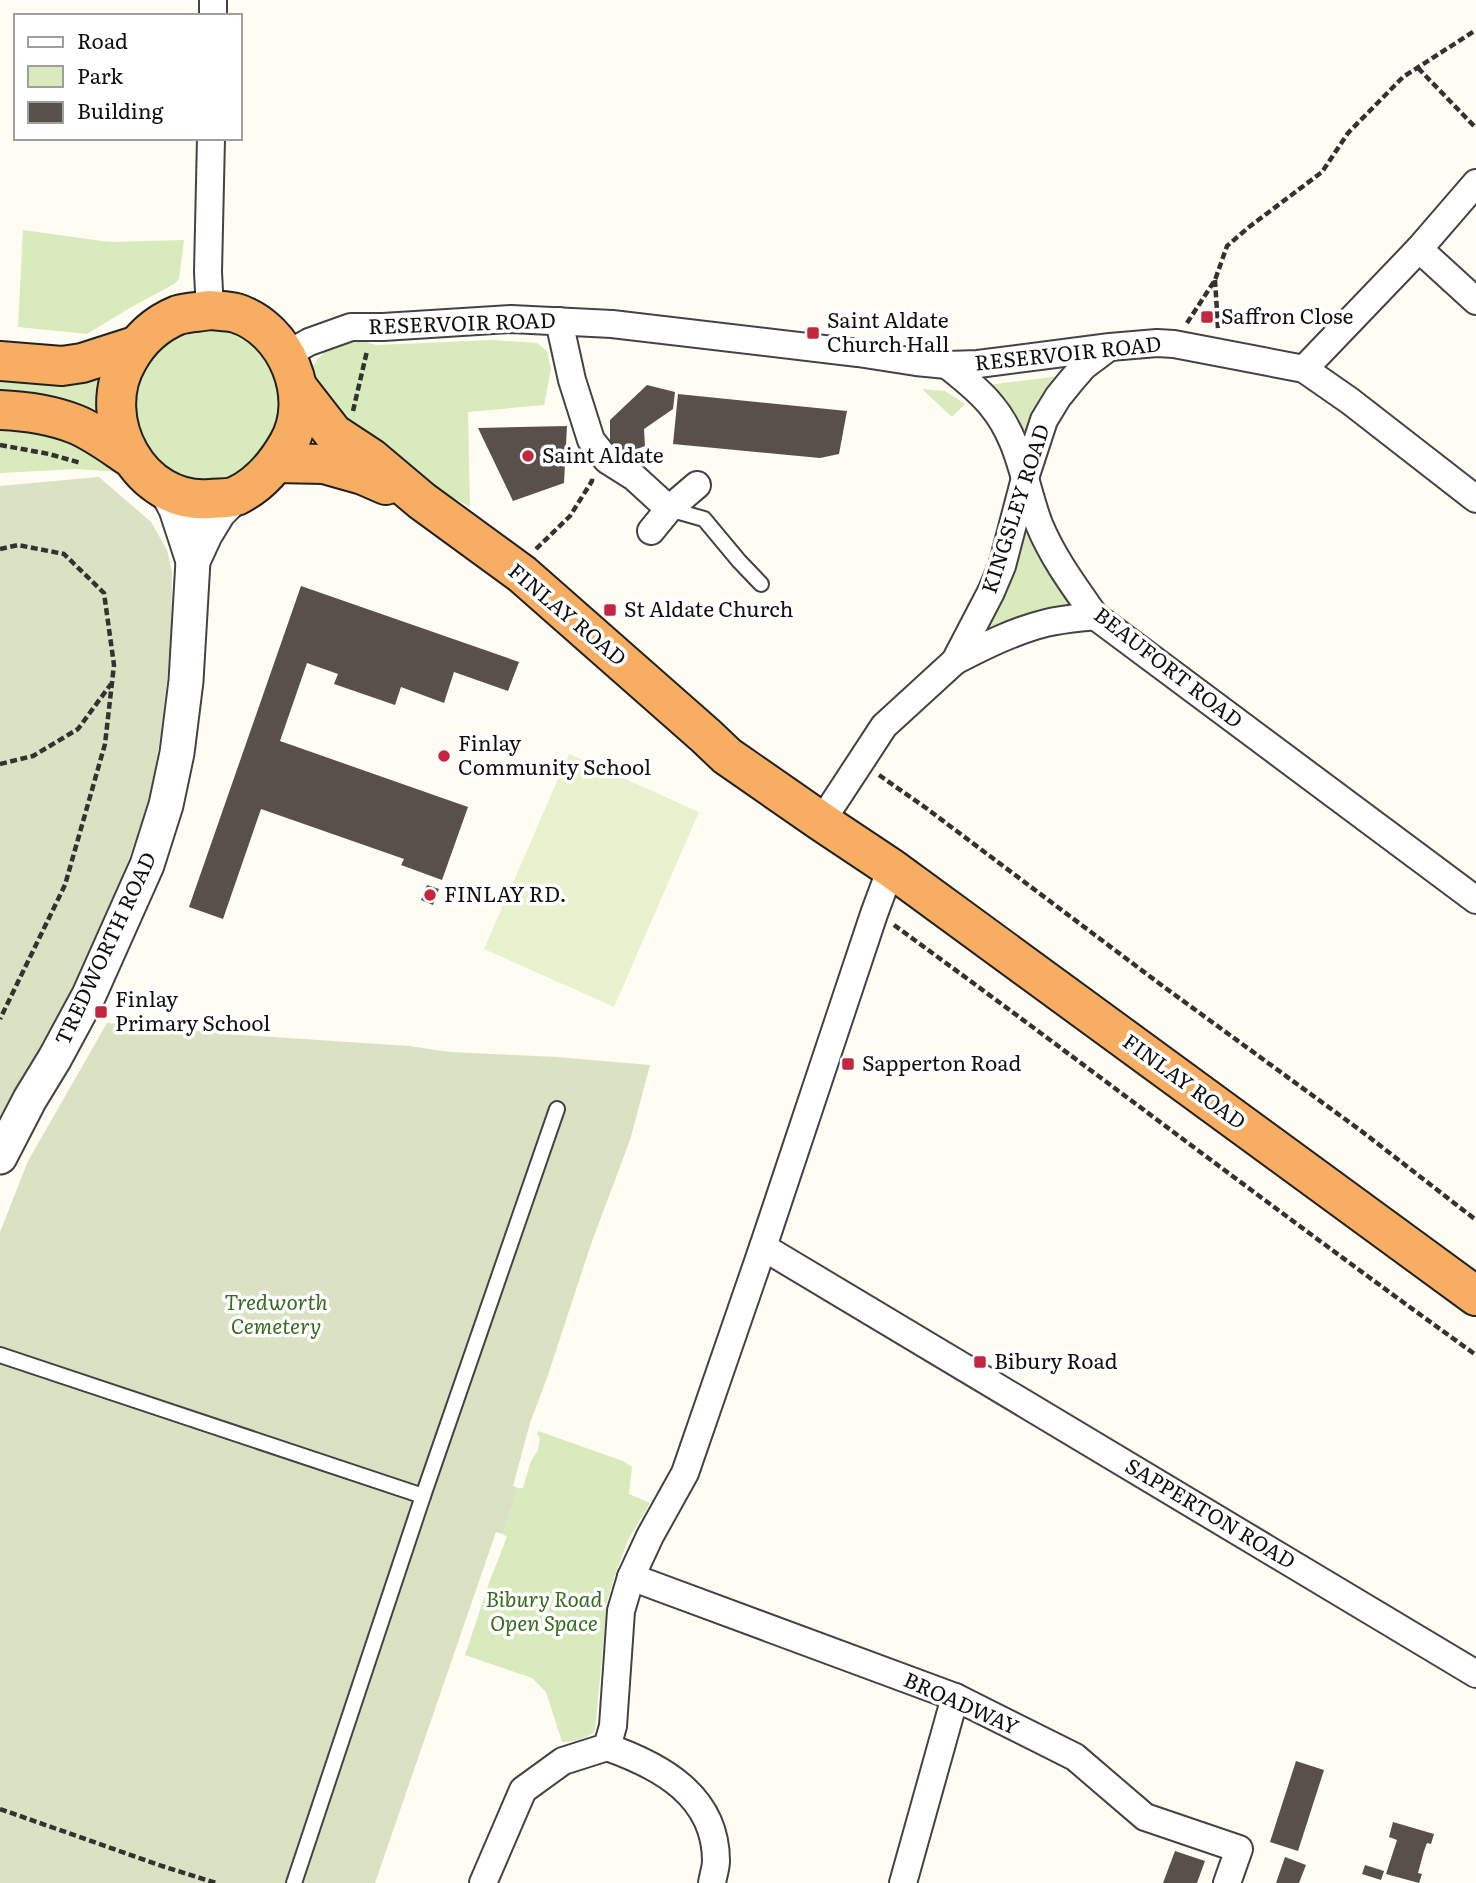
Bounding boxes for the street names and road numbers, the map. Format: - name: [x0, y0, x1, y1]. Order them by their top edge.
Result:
- street label: RESERVOIR ROAD: [368, 303, 556, 340]
- street label: RESERVOIR ROAD: [973, 326, 1163, 377]
- street label: KINGSLEY ROAD: [972, 419, 1056, 597]
- street label: FINLAY ROAD: [503, 554, 634, 672]
- street label: BEAUFORT ROAD: [1089, 598, 1250, 734]
- street label: TREDWORTH ROAD: [45, 846, 162, 1050]
- street label: FINLAY ROAD: [1117, 1025, 1254, 1135]
- street label: SAPPERTON ROAD: [1120, 1449, 1302, 1575]
- street label: BROADWAY: [899, 1663, 1025, 1741]

